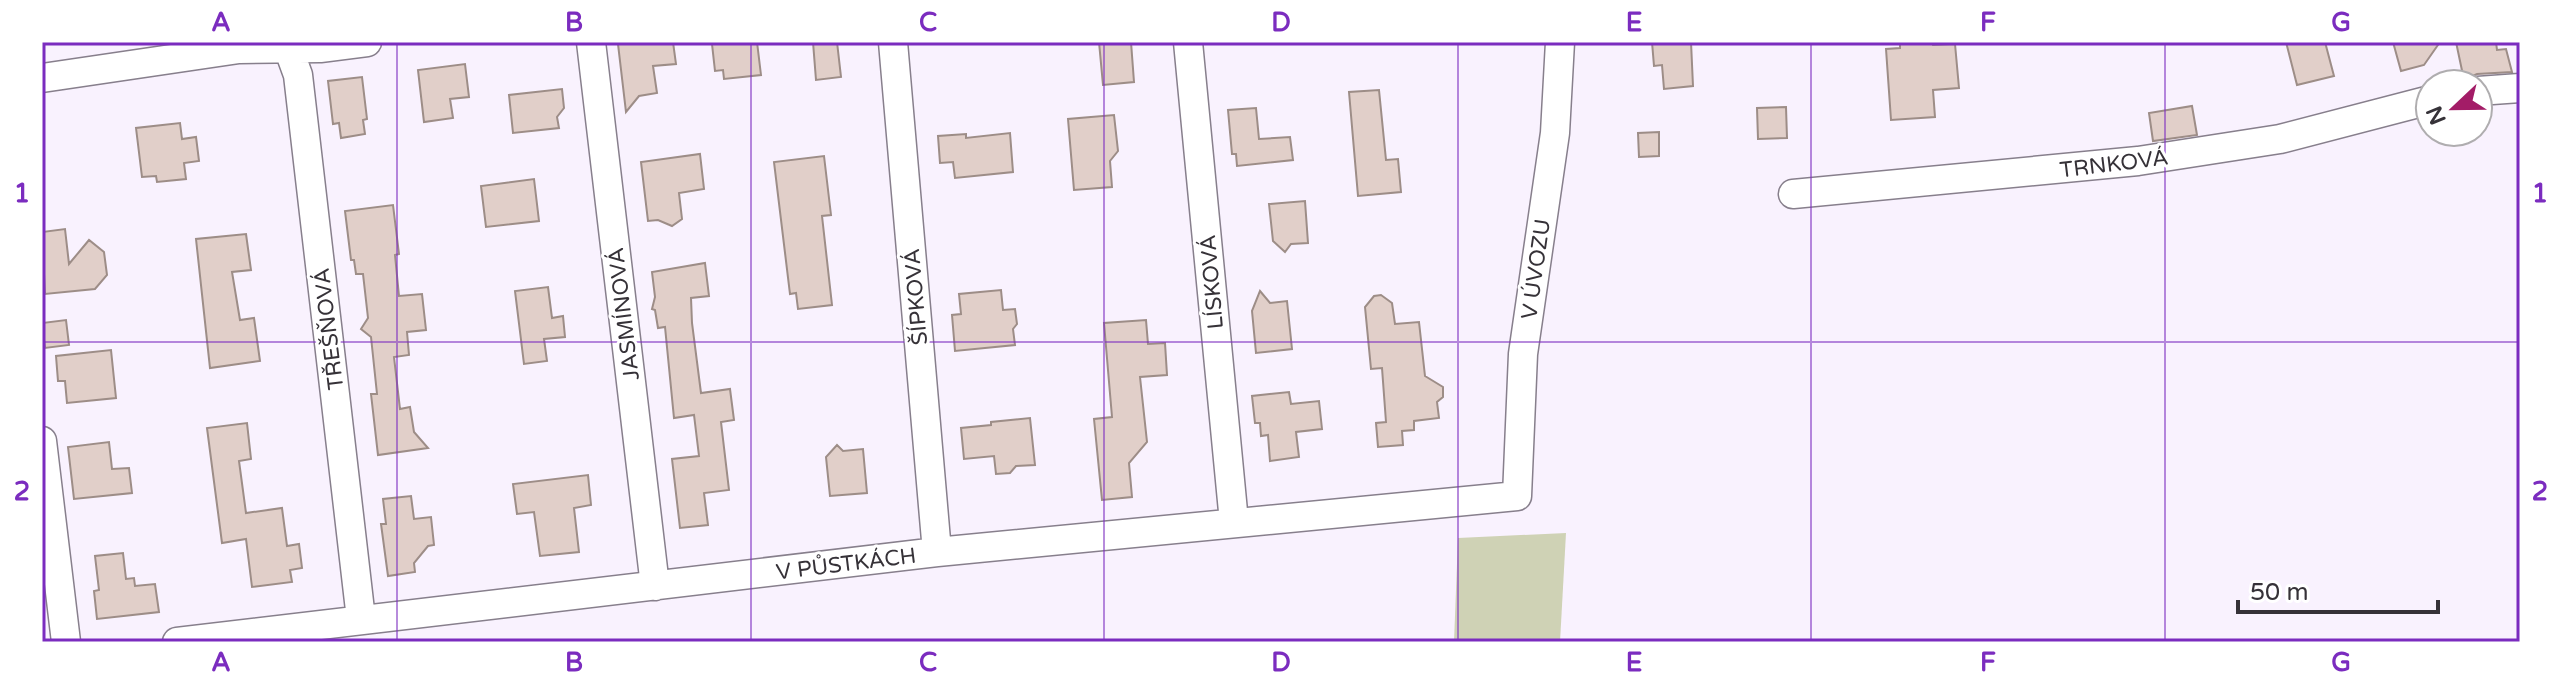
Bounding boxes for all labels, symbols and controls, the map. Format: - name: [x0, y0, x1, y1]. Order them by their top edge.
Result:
- text: A: [211, 7, 231, 38]
- text: B: [565, 7, 583, 38]
- text: C: [919, 7, 937, 38]
- text: D: [1271, 7, 1291, 38]
- text: E: [1626, 7, 1642, 38]
- text: F: [1980, 7, 1996, 38]
- text: G: [2331, 7, 2351, 38]
- north arrow: [2414, 68, 2494, 148]
- text: N: [2421, 102, 2452, 128]
- street label: TRNKOVÁ: [2058, 143, 2170, 184]
- text: 1: [14, 178, 30, 209]
- text: 1: [2532, 178, 2548, 209]
- street label: V ÚVOZU: [1515, 217, 1556, 321]
- street label: LÍSKOVÁ: [1194, 234, 1229, 330]
- street label: JASMÍNOVÁ: [602, 246, 645, 382]
- street label: ŠÍPKOVÁ: [898, 247, 933, 346]
- street label: TŘEŠŇOVÁ: [308, 266, 349, 391]
- text: 2: [14, 476, 30, 507]
- text: 2: [2532, 476, 2548, 507]
- street label: V PŮSTKÁCH: [774, 542, 918, 585]
- scale bar: [2238, 564, 2438, 614]
- text: 50 m: [2250, 578, 2308, 607]
- text: A: [211, 647, 231, 678]
- text: B: [565, 647, 583, 678]
- text: C: [919, 647, 937, 678]
- text: D: [1271, 647, 1291, 678]
- text: E: [1626, 647, 1642, 678]
- text: F: [1980, 647, 1996, 678]
- text: G: [2331, 647, 2351, 678]

